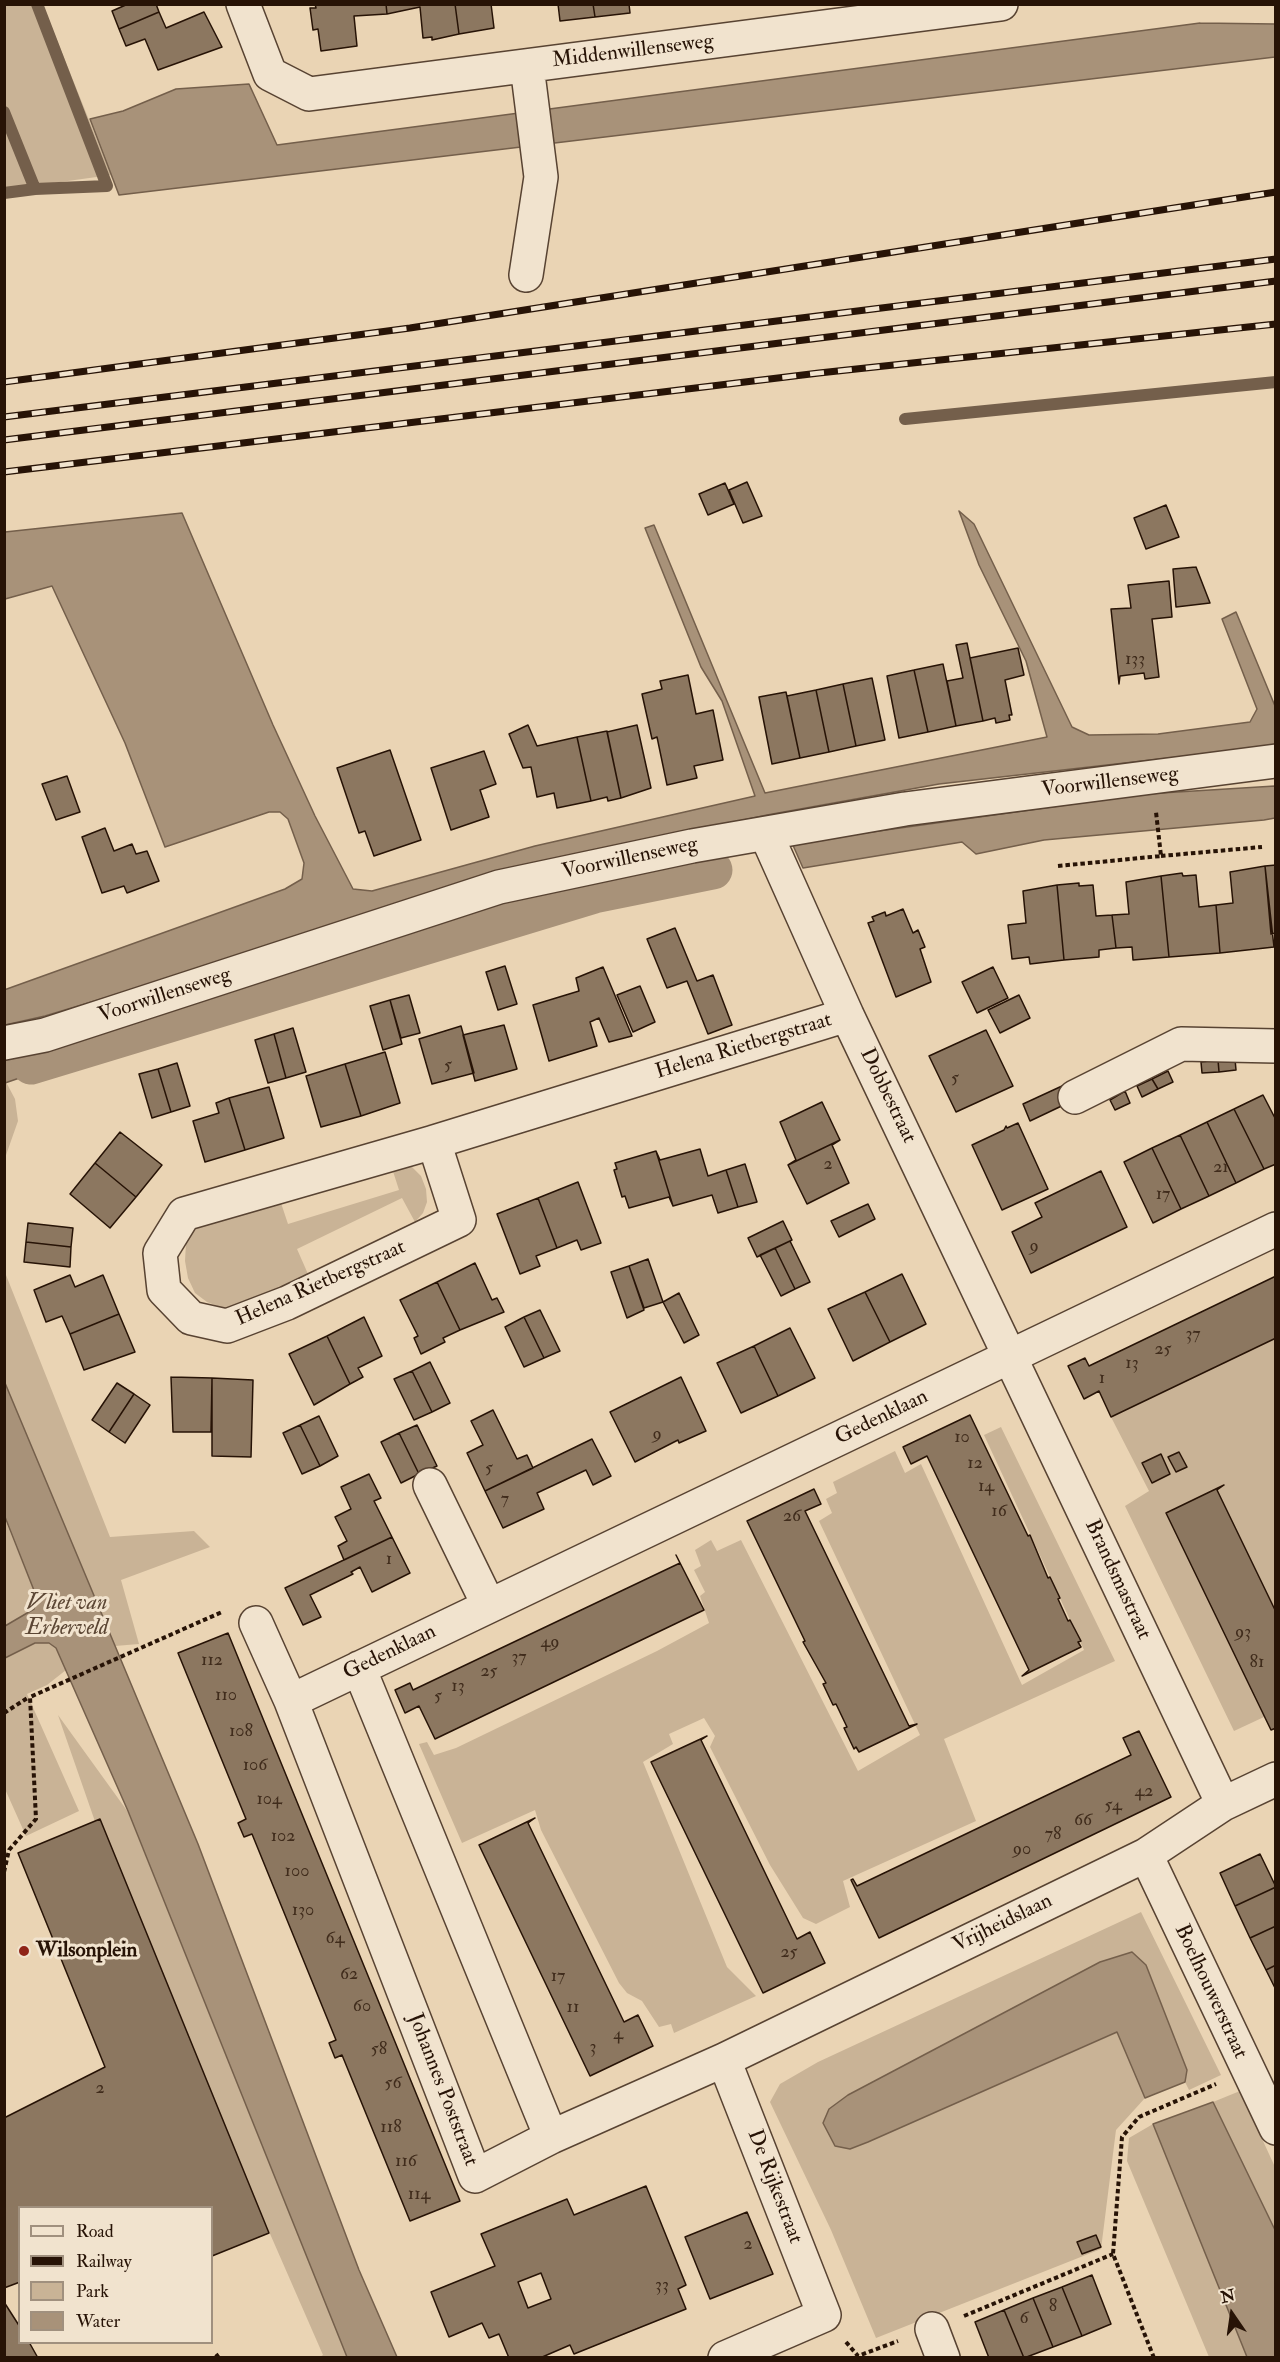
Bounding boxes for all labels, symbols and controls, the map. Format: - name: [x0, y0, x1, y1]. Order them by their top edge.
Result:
- street label: Middenwillenseweg: [551, 30, 715, 74]
- house number: 133: [1125, 649, 1145, 671]
- street label: Voorwillenseweg: [1040, 762, 1180, 804]
- street label: Voorwillenseweg: [560, 832, 700, 886]
- street label: Voorwillenseweg: [96, 963, 234, 1029]
- street label: Helena Rietbergstraat: [653, 1008, 835, 1086]
- street label: Dobbestraat: [853, 1044, 921, 1148]
- house number: 5: [444, 1055, 452, 1077]
- house number: 5: [951, 1068, 959, 1090]
- house number: 2: [823, 1154, 833, 1176]
- house number: 21: [1213, 1157, 1229, 1179]
- house number: 17: [1156, 1184, 1170, 1206]
- street label: Helena Rietbergstraat: [232, 1235, 410, 1333]
- house number: 9: [1029, 1236, 1039, 1258]
- house number: 37: [1185, 1324, 1201, 1346]
- house number: 25: [1155, 1339, 1171, 1361]
- house number: 13: [1125, 1353, 1139, 1375]
- house number: 1: [1099, 1368, 1105, 1390]
- street label: Gedenklaan: [832, 1385, 932, 1451]
- house number: 9: [652, 1424, 662, 1446]
- house number: 10: [954, 1427, 970, 1449]
- house number: 12: [967, 1453, 983, 1475]
- house number: 5: [485, 1458, 493, 1480]
- house number: 14: [978, 1476, 994, 1498]
- house number: 7: [501, 1489, 509, 1511]
- house number: 16: [991, 1501, 1007, 1523]
- house number: 26: [783, 1506, 801, 1528]
- street label: Brandsmastraat: [1078, 1516, 1156, 1644]
- house number: 1: [386, 1549, 392, 1571]
- water label: Vliet van Erberveld: [26, 1591, 108, 1642]
- street label: Gedenklaan: [340, 1620, 440, 1686]
- house number: 93: [1235, 1622, 1251, 1644]
- house number: 49: [541, 1632, 559, 1654]
- house number: 37: [511, 1647, 527, 1669]
- house number: 112: [201, 1650, 223, 1672]
- house number: 81: [1250, 1652, 1264, 1674]
- house number: 25: [481, 1661, 497, 1683]
- house number: 13: [451, 1676, 465, 1698]
- house number: 110: [215, 1685, 237, 1707]
- house number: 5: [434, 1686, 442, 1708]
- house number: 108: [229, 1721, 253, 1743]
- house number: 106: [243, 1755, 267, 1777]
- house number: 42: [1135, 1781, 1153, 1803]
- house number: 104: [256, 1789, 282, 1811]
- house number: 54: [1104, 1795, 1122, 1817]
- house number: 66: [1074, 1810, 1092, 1832]
- house number: 78: [1045, 1824, 1061, 1846]
- house number: 102: [271, 1826, 295, 1848]
- house number: 90: [1013, 1839, 1031, 1861]
- house number: 100: [285, 1861, 309, 1883]
- street label: Vrijheidslaan: [949, 1889, 1057, 1959]
- house number: 130: [292, 1900, 314, 1922]
- street label: Boelhouwerstraat: [1168, 1921, 1252, 2063]
- house number: 64: [326, 1928, 344, 1950]
- place label: Wilsonplein: [36, 1938, 137, 1964]
- house number: 25: [781, 1942, 797, 1964]
- marker: Wilsonplein: [17, 1944, 31, 1958]
- house number: 62: [340, 1964, 358, 1986]
- house number: 17: [551, 1966, 565, 1988]
- house number: 60: [353, 1996, 371, 2018]
- house number: 11: [567, 1997, 579, 2019]
- street label: Johannes Poststraat: [401, 2010, 483, 2170]
- house number: 4: [613, 2024, 623, 2046]
- house number: 3: [590, 2037, 596, 2059]
- house number: 58: [371, 2039, 387, 2061]
- house number: 56: [385, 2073, 401, 2095]
- house number: 2: [95, 2078, 105, 2100]
- house number: 118: [380, 2117, 402, 2139]
- street label: De Rijkestraat: [741, 2126, 807, 2248]
- house number: 116: [395, 2151, 417, 2173]
- house number: 114: [408, 2184, 430, 2206]
- legend: [18, 2206, 213, 2344]
- text: Road: [76, 2220, 114, 2243]
- house number: 2: [743, 2234, 753, 2256]
- text: Railway: [76, 2250, 132, 2273]
- house number: 33: [655, 2275, 669, 2297]
- text: Park: [76, 2280, 109, 2303]
- north arrow: [1202, 2284, 1262, 2344]
- text: N: [1219, 2285, 1237, 2308]
- house number: 8: [1049, 2296, 1057, 2318]
- house number: 6: [1019, 2308, 1029, 2330]
- text: Water: [76, 2310, 120, 2333]

